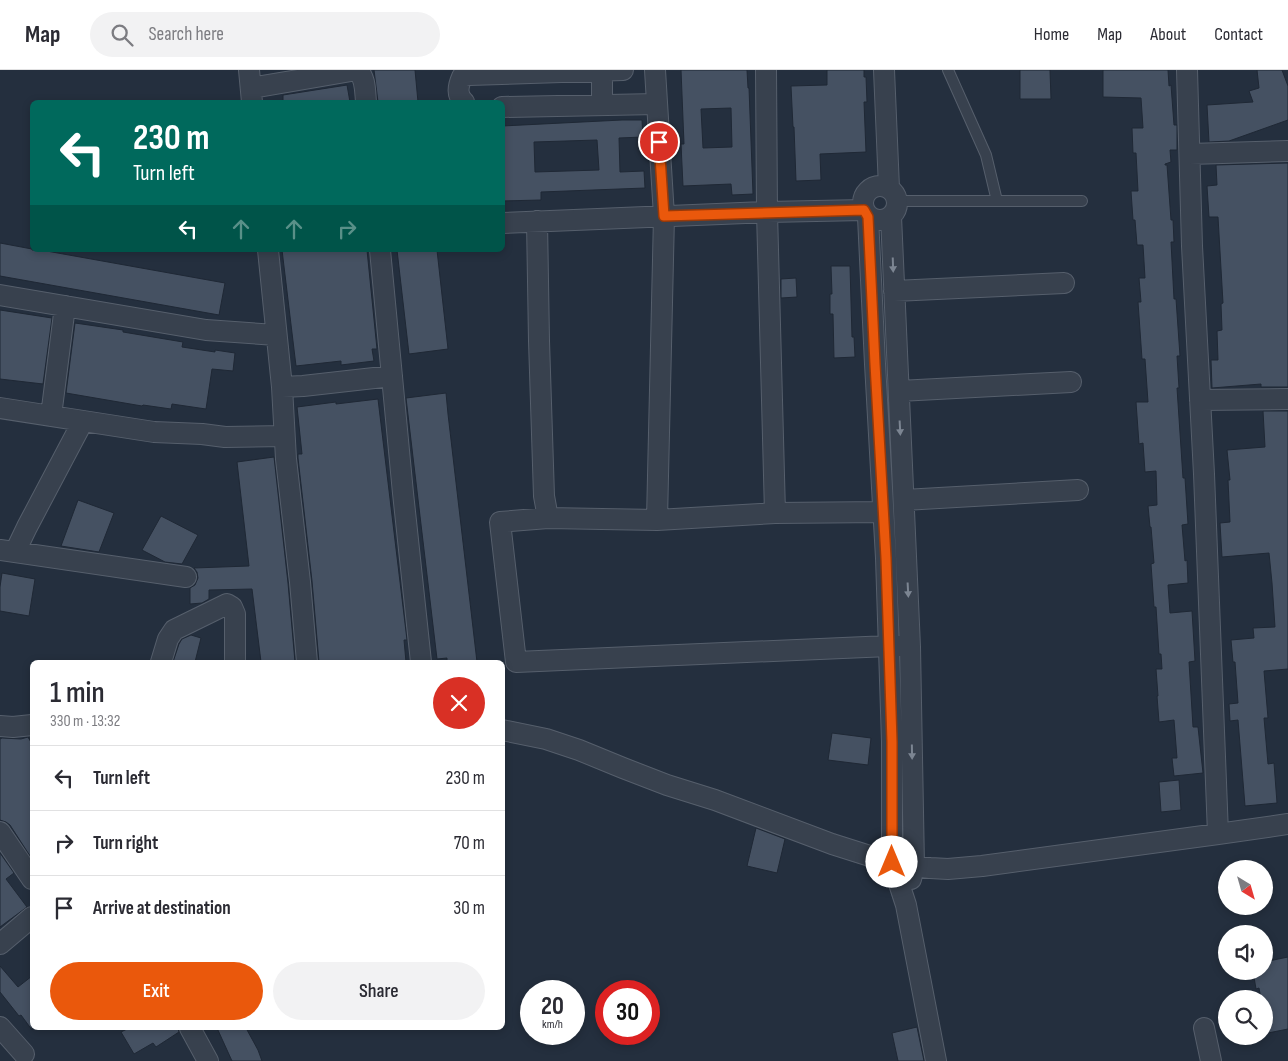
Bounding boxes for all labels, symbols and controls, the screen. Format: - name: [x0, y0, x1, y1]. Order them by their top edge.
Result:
- search box: [90, 12, 440, 57]
- text: Map: [25, 20, 60, 49]
- icon: search: [108, 21, 136, 49]
- text: Search here: [148, 23, 224, 46]
- text: Home: [1034, 24, 1069, 45]
- text: Map: [1097, 24, 1122, 45]
- text: About: [1150, 24, 1186, 45]
- text: Contact: [1214, 24, 1263, 45]
- text: 230 m: [133, 117, 209, 160]
- icon: left: [50, 120, 115, 185]
- pin: [638, 121, 680, 163]
- icon: arrive: [645, 128, 673, 156]
- text: Turn left: [133, 160, 195, 187]
- icon: left: [174, 215, 202, 243]
- icon: ahead: [227, 215, 255, 243]
- icon: ahead: [280, 215, 308, 243]
- icon: right: [333, 215, 361, 243]
- one-way arrow: [890, 257, 898, 273]
- one-way arrow: [897, 420, 905, 436]
- one-way arrow: [904, 582, 912, 598]
- text: 1 min: [50, 675, 105, 711]
- button: close: [433, 677, 485, 729]
- text: 330 m · 13:32: [50, 712, 120, 731]
- one-way arrow: [908, 745, 916, 761]
- icon: left: [50, 764, 78, 792]
- text: Turn left: [93, 767, 150, 790]
- text: 230 m: [445, 767, 485, 790]
- icon: right: [50, 829, 78, 857]
- text: Turn right: [93, 832, 158, 855]
- text: 70 m: [454, 832, 485, 855]
- position arrow: [865, 835, 917, 887]
- north arrow: [1218, 860, 1272, 915]
- map controls: [1218, 860, 1273, 1045]
- icon: arrive: [50, 894, 78, 922]
- text: Arrive at destination: [93, 897, 231, 920]
- text: 30 m: [453, 897, 485, 920]
- button: sound: [1218, 925, 1273, 980]
- button: Exit: [50, 962, 263, 1020]
- button: Share: [273, 962, 485, 1020]
- speed limit sign: 30: [595, 980, 660, 1045]
- button: search: [1218, 990, 1273, 1045]
- text: 20: [541, 991, 564, 1022]
- text: km/h: [542, 1017, 563, 1032]

